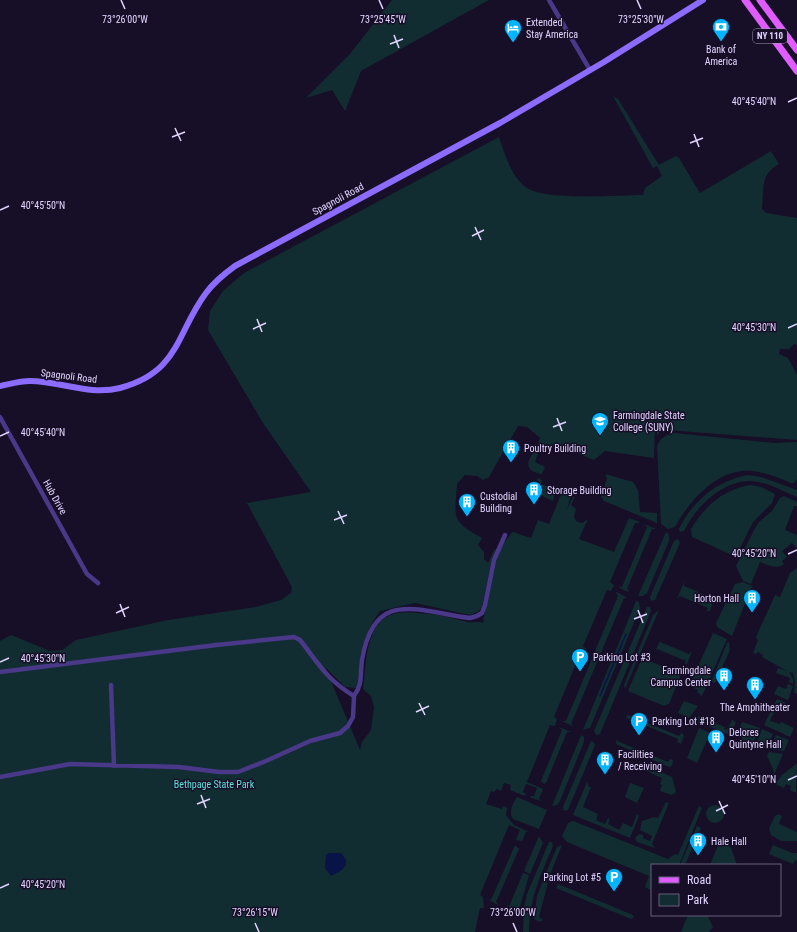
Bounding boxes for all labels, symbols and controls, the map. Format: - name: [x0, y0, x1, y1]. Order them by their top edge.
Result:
- text: 73°26'00"W: [102, 14, 148, 25]
- text: 73°25'45"W: [360, 14, 406, 25]
- text: 73°25'30"W: [618, 14, 664, 25]
- place label: Extended Stay America: [526, 17, 578, 40]
- bank icon: Bank of America: [711, 17, 731, 42]
- hotel icon: Extended Stay America: [503, 18, 523, 43]
- road number: NY 110: [753, 29, 787, 43]
- place label: Bank of America: [705, 44, 738, 67]
- text: 40°45'40"N: [732, 96, 776, 107]
- street label: Spagnoli Road: [310, 181, 366, 217]
- text: 40°45'50"N: [21, 200, 65, 211]
- text: 40°45'30"N: [732, 322, 776, 333]
- street label: Spagnoli Road: [40, 367, 98, 385]
- place label: Farmingdale State College (SUNY): [613, 410, 685, 434]
- school or university icon: Farmingdale State College (SUNY): [590, 411, 610, 436]
- text: 40°45'40"N: [21, 427, 65, 438]
- building icon: Poultry Building: [501, 438, 521, 463]
- place label: Poultry Building: [524, 443, 586, 454]
- street label: Hub Drive: [41, 478, 69, 517]
- building icon: Storage Building: [524, 480, 544, 505]
- place label: Storage Building: [547, 485, 612, 496]
- place label: Custodial Building: [480, 491, 517, 514]
- building icon: Custodial Building: [457, 492, 477, 517]
- text: 40°45'20"N: [732, 548, 776, 559]
- building icon: Horton Hall: [742, 588, 762, 613]
- place label: Horton Hall: [694, 593, 739, 604]
- parking icon: Parking Lot #3: [570, 647, 590, 672]
- place label: Parking Lot #3: [593, 652, 651, 663]
- text: 40°45'30"N: [21, 653, 65, 664]
- place label: Farmingdale Campus Center: [650, 665, 711, 688]
- building icon: Farmingdale Campus Center: [714, 666, 734, 691]
- building icon: The Amphitheater: [745, 675, 765, 700]
- place label: The Amphitheater: [720, 702, 790, 713]
- parking icon: Parking Lot #18: [629, 711, 649, 736]
- place label: Parking Lot #18: [652, 716, 715, 727]
- place label: Delores Quintyne Hall: [729, 727, 782, 750]
- building icon: Delores Quintyne Hall: [706, 728, 726, 753]
- place label: Facilities / Receiving: [618, 749, 662, 772]
- building icon: Facilities / Receiving: [595, 750, 615, 775]
- text: 40°45'10"N: [732, 774, 776, 785]
- park label: Bethpage State Park: [174, 779, 255, 790]
- building icon: Hale Hall: [688, 831, 708, 856]
- place label: Hale Hall: [711, 836, 747, 847]
- legend: [651, 864, 781, 916]
- parking icon: Parking Lot #5: [604, 867, 624, 892]
- place label: Parking Lot #5: [543, 872, 601, 883]
- text: Road: [687, 873, 711, 887]
- text: 40°45'20"N: [21, 879, 65, 890]
- text: Park: [687, 893, 709, 907]
- text: 73°26'15"W: [232, 907, 278, 918]
- text: 73°26'00"W: [490, 907, 536, 918]

